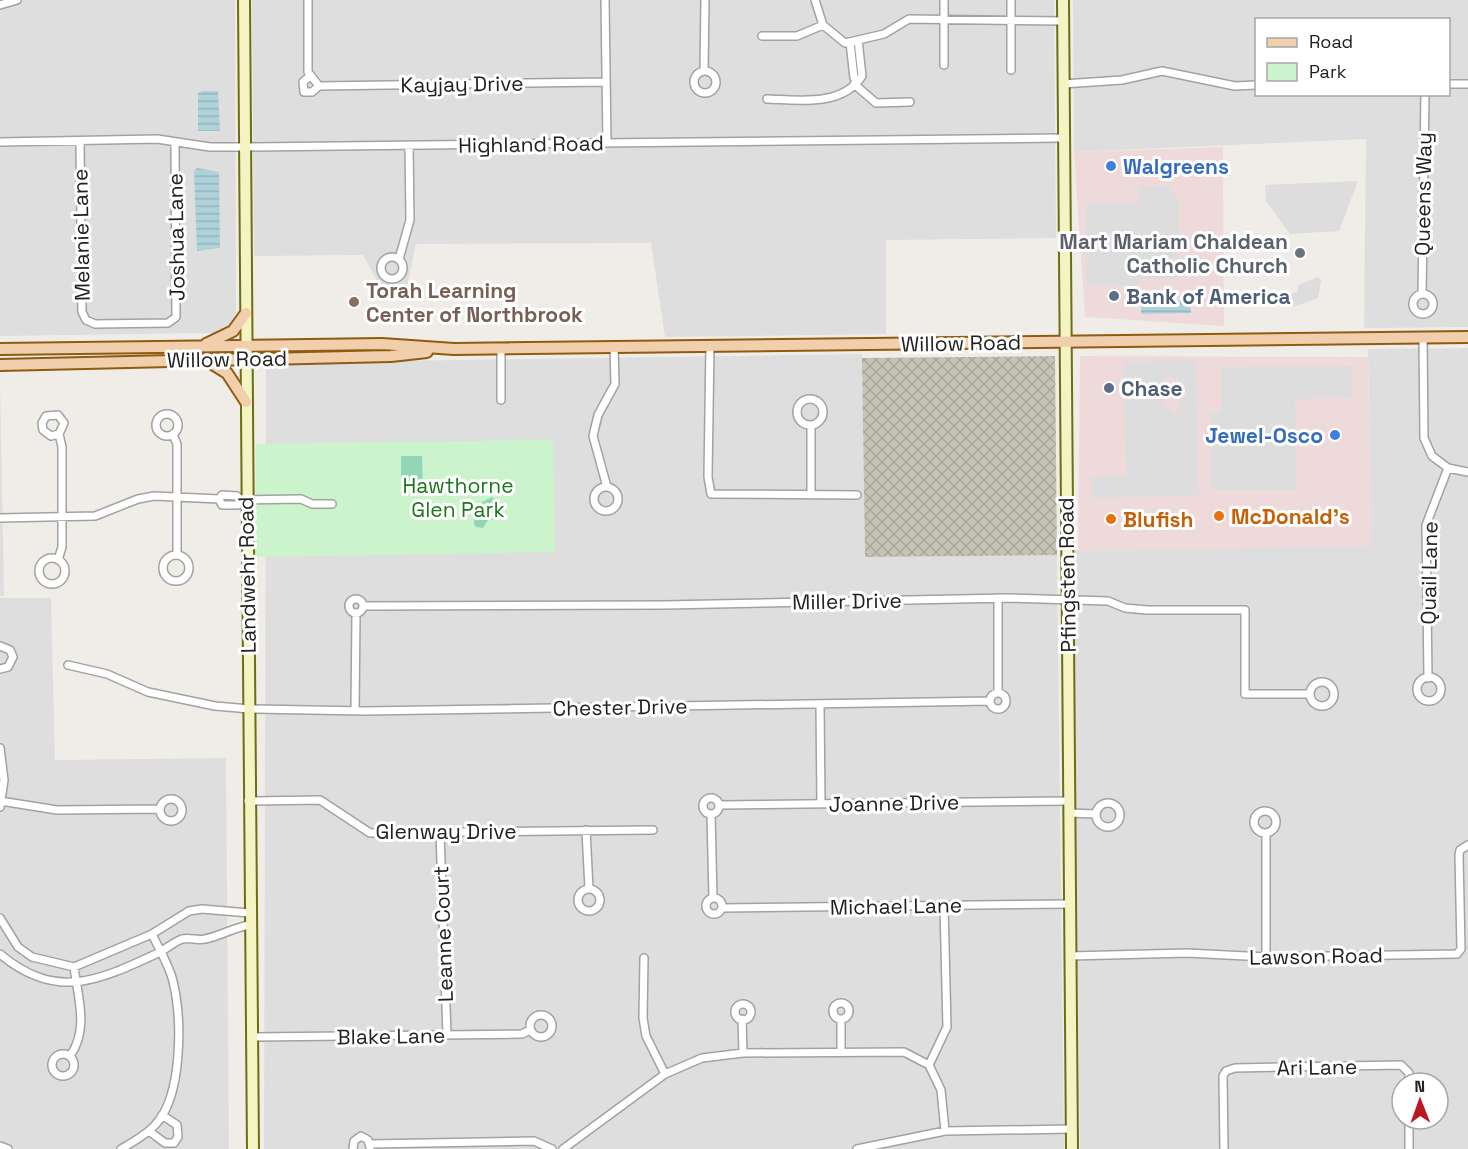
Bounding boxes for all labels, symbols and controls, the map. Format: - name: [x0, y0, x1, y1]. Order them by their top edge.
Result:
- legend: [1255, 18, 1450, 96]
- text: Road: [1309, 30, 1353, 53]
- text: Park: [1309, 60, 1347, 83]
- street label: Kayjay Drive: [400, 69, 524, 99]
- street label: Highland Road: [458, 129, 604, 159]
- street label: Queens Way: [1408, 132, 1438, 256]
- place label: Walgreens: [1123, 153, 1229, 180]
- marker: Walgreens: [1104, 159, 1118, 173]
- street label: Melanie Lane: [66, 169, 96, 301]
- street label: Joshua Lane: [161, 173, 191, 301]
- place label: Mart Mariam Chaldean Catholic Church: [1059, 228, 1288, 279]
- marker: Mart Mariam Chaldean Catholic Church: [1293, 246, 1307, 260]
- place label: Torah Learning Center of Northbrook: [366, 277, 583, 328]
- place label: Bank of America: [1126, 283, 1291, 310]
- marker: Bank of America: [1107, 289, 1121, 303]
- marker: Torah Learning Center of Northbrook: [347, 295, 361, 309]
- street label: Willow Road: [901, 328, 1021, 358]
- street label: Willow Road: [167, 344, 287, 374]
- place label: Chase: [1121, 375, 1183, 402]
- marker: Chase: [1102, 381, 1116, 395]
- place label: Jewel-Osco: [1205, 422, 1323, 449]
- marker: Jewel-Osco: [1328, 428, 1342, 442]
- park label: Hawthorne Glen Park: [402, 472, 514, 523]
- street label: Landwehr Road: [232, 496, 262, 654]
- street label: Pfingsten Road: [1052, 497, 1082, 653]
- place label: McDonald's: [1231, 503, 1350, 530]
- place label: Blufish: [1123, 506, 1194, 533]
- marker: McDonald's: [1212, 509, 1226, 523]
- marker: Blufish: [1104, 512, 1118, 526]
- street label: Quail Lane: [1415, 521, 1443, 625]
- street label: Miller Drive: [792, 587, 902, 615]
- street label: Chester Drive: [552, 692, 688, 722]
- street label: Joanne Drive: [828, 788, 960, 818]
- street label: Glenway Drive: [375, 818, 517, 845]
- street label: Leanne Court: [427, 865, 459, 1003]
- street label: Michael Lane: [830, 891, 962, 921]
- street label: Lawson Road: [1249, 941, 1383, 971]
- street label: Blake Lane: [337, 1022, 445, 1050]
- street label: Ari Lane: [1276, 1053, 1358, 1081]
- north arrow: [1390, 1071, 1450, 1131]
- text: N: [1414, 1076, 1425, 1097]

